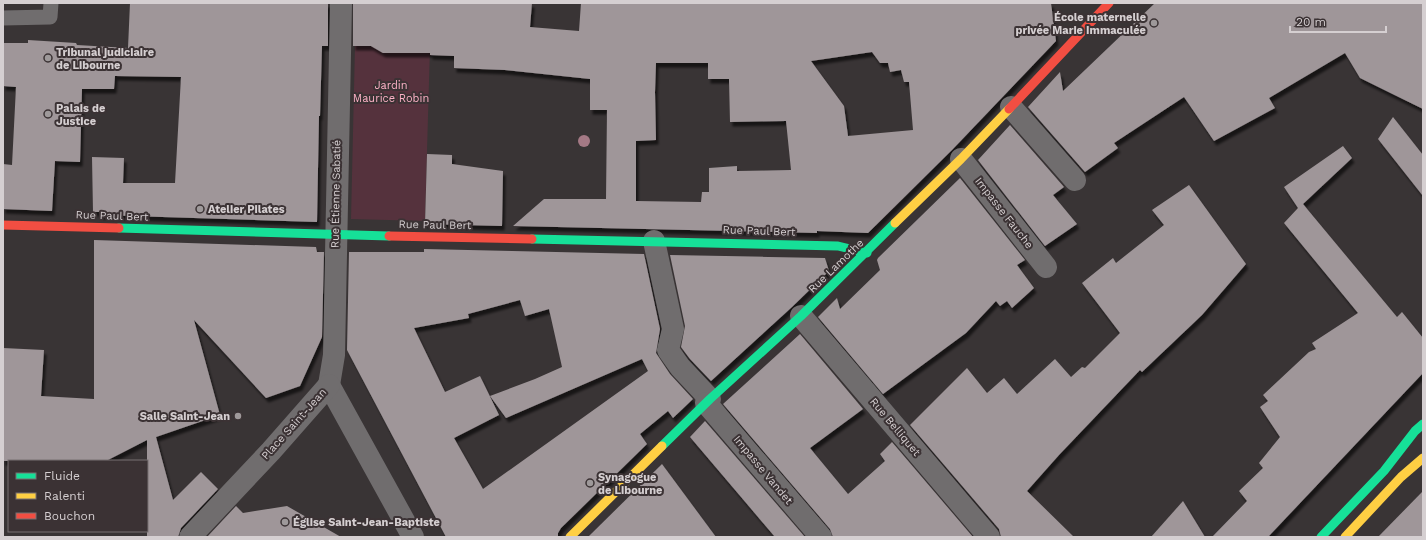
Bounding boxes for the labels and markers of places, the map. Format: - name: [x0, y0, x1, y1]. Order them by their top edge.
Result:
- place label: École maternelle privée Marie Immaculée: [1016, 11, 1146, 37]
- marker: École maternelle privée Marie Immaculée: [1149, 18, 1159, 28]
- place label: Tribunal judiciaire de Libourne: [56, 46, 154, 72]
- marker: Tribunal judiciaire de Libourne: [43, 53, 53, 63]
- place label: Palais de Justice: [56, 102, 105, 128]
- marker: Palais de Justice: [43, 109, 53, 119]
- place label: Atelier Pilates: [208, 203, 285, 216]
- marker: Atelier Pilates: [195, 204, 205, 214]
- place label: Salle Saint-Jean: [140, 410, 230, 423]
- marker: Salle Saint-Jean: [233, 411, 243, 421]
- place label: Synagogue de Libourne: [598, 471, 662, 497]
- marker: Synagogue de Libourne: [585, 478, 595, 488]
- place label: Église Saint-Jean-Baptiste: [293, 516, 440, 529]
- marker: Église Saint-Jean-Baptiste: [280, 517, 290, 527]

